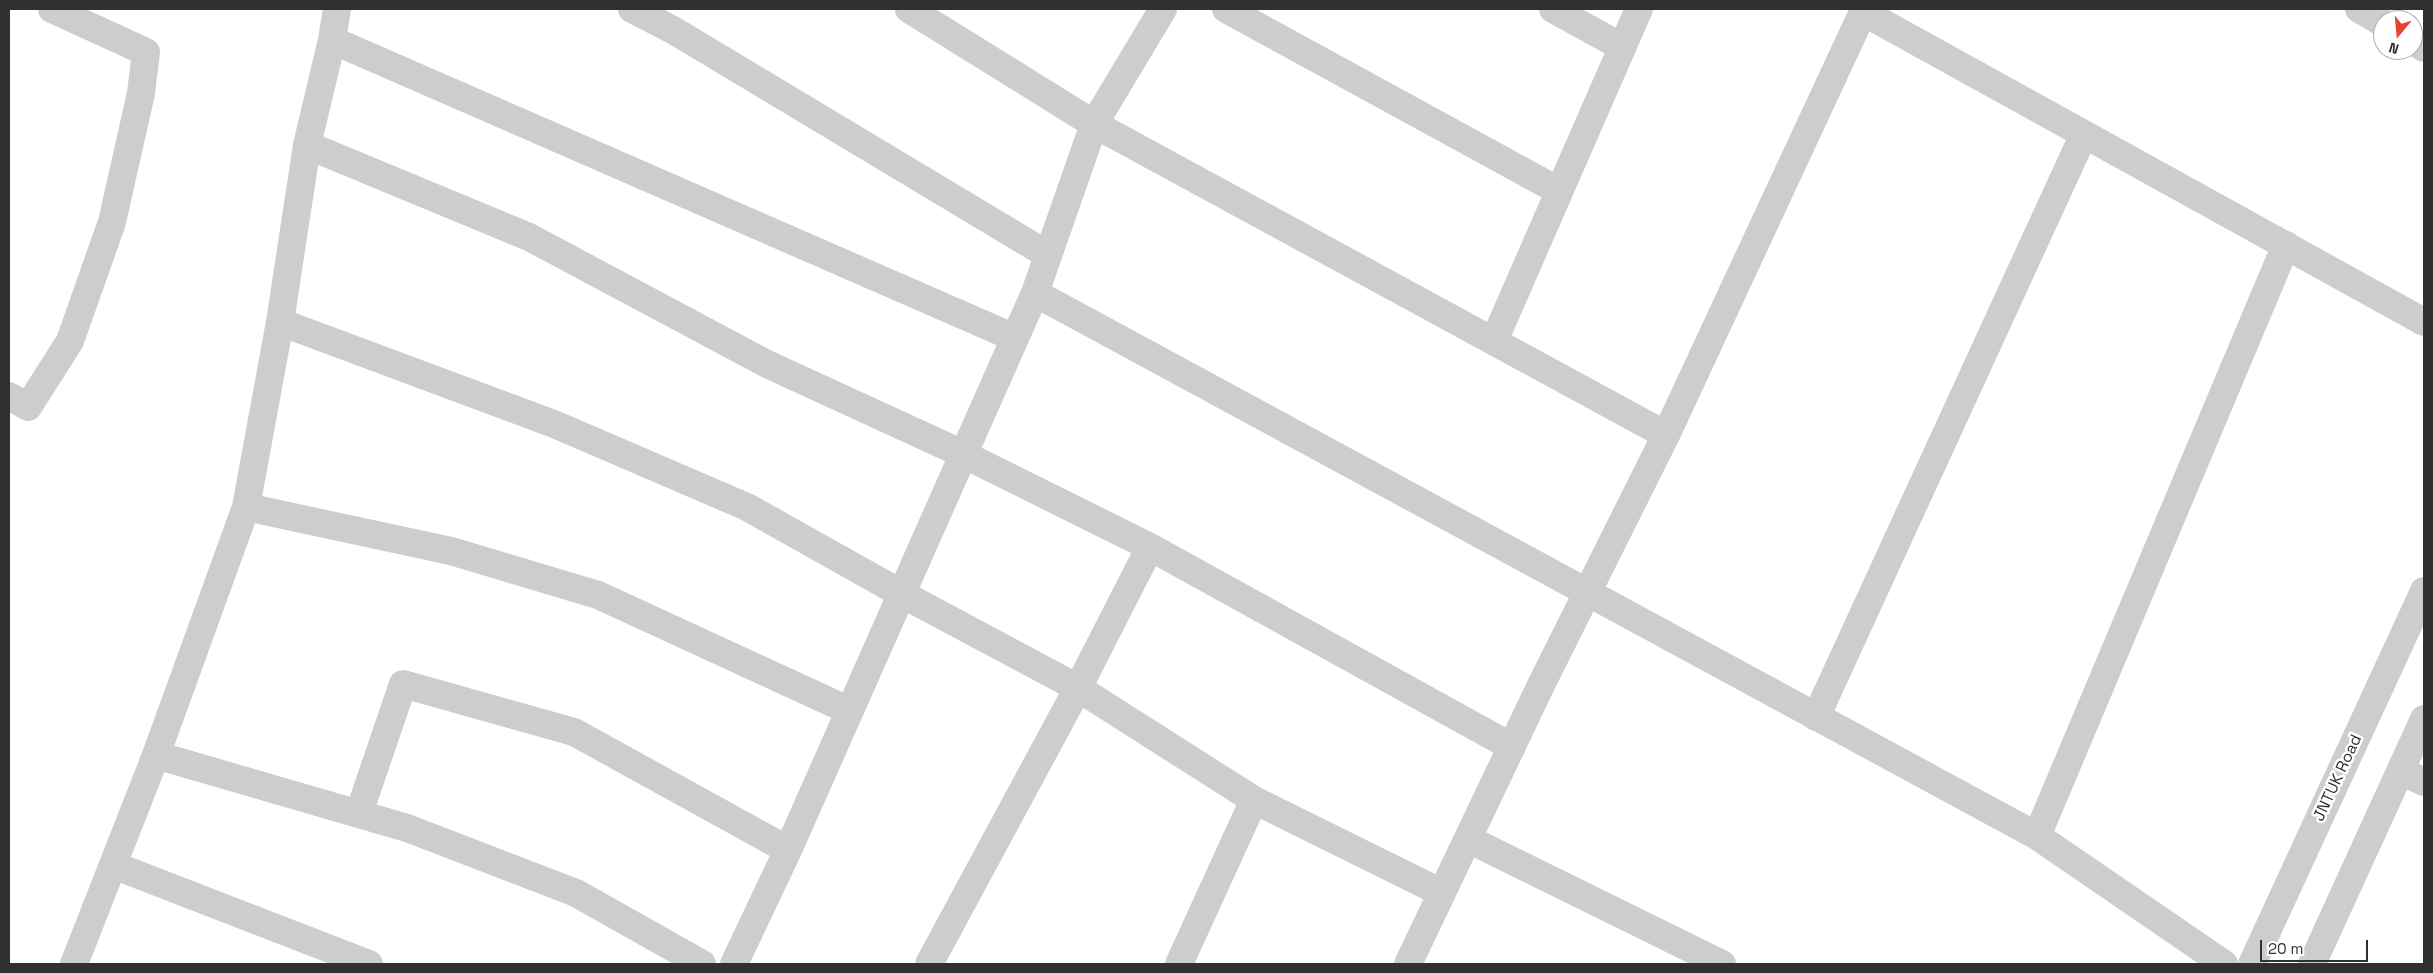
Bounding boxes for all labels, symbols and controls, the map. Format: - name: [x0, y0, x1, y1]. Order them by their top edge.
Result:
- north arrow: [2373, 10, 2423, 60]
- text: N: [2387, 38, 2401, 58]
- street label: JNTUK Road: [2310, 732, 2366, 824]
- scale bar: [2263, 930, 2370, 962]
- text: 20 m: [2268, 939, 2303, 958]

